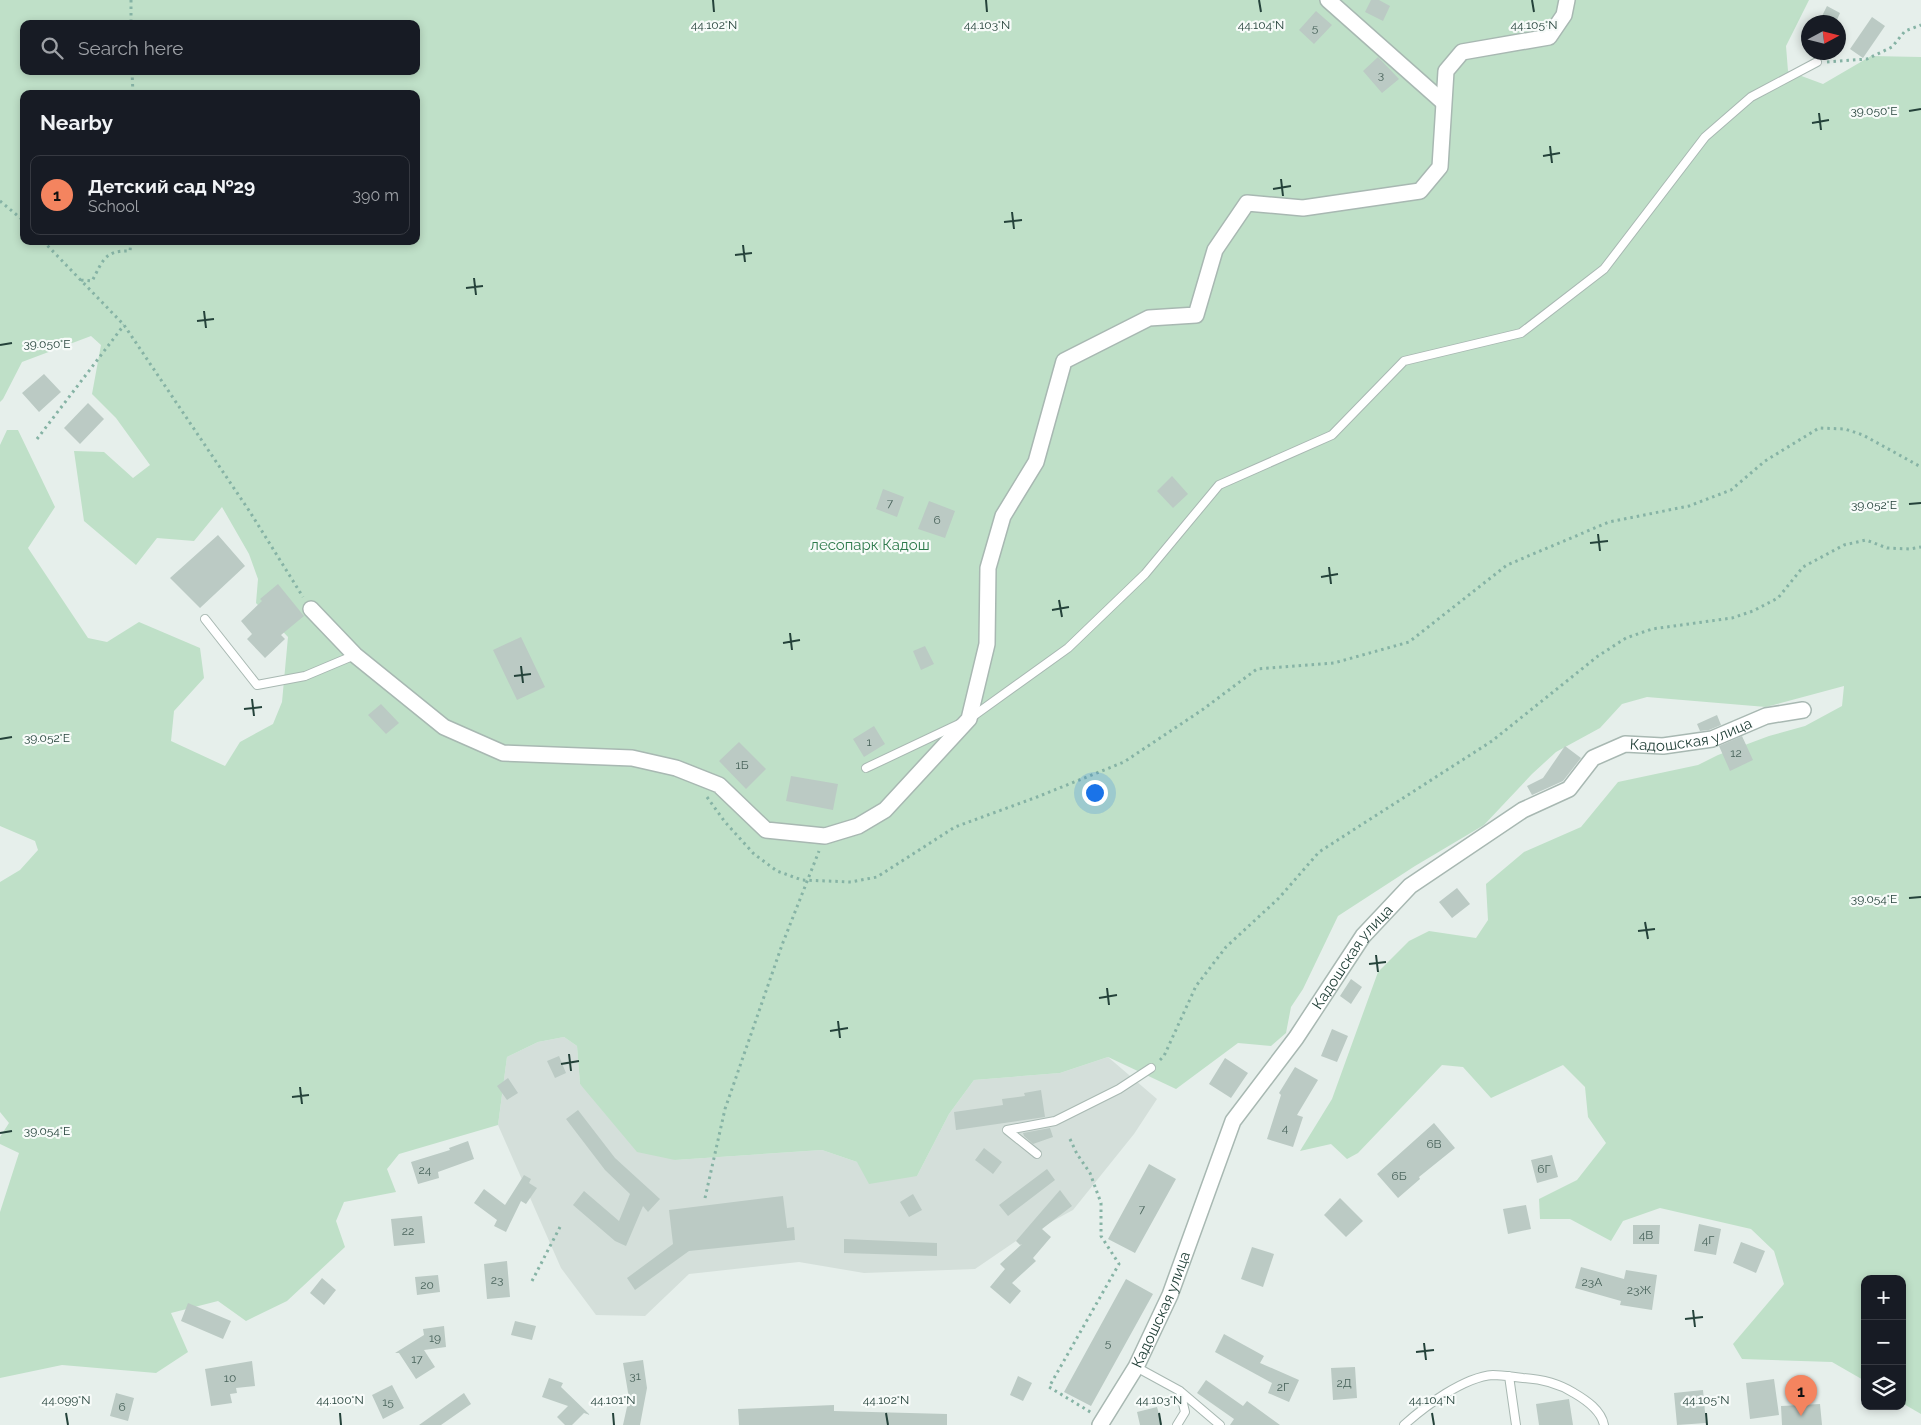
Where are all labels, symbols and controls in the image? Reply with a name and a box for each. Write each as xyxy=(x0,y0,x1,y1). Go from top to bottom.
north arrow xyxy=(1801,15,1846,60)
text: 44.102°N xyxy=(691,18,737,32)
text: 44.103°N xyxy=(964,18,1010,32)
text: 44.104°N xyxy=(1238,18,1284,32)
text: 44.105°N xyxy=(1511,18,1557,32)
search box xyxy=(20,20,420,75)
house number: 5 xyxy=(1312,21,1319,35)
icon: search xyxy=(38,34,66,62)
text: Search here xyxy=(78,37,184,59)
house number: 3 xyxy=(1378,68,1384,82)
text: 39.050°E xyxy=(1850,104,1898,118)
text: Nearby xyxy=(40,110,113,135)
text: Детский сад №29 xyxy=(88,175,255,197)
text: 1 xyxy=(53,186,61,205)
text: 390 m xyxy=(353,186,399,205)
text: School xyxy=(88,197,139,216)
text: 39.050°E xyxy=(23,337,71,351)
house number: 7 xyxy=(887,496,894,510)
text: 39.052°E xyxy=(1851,498,1897,512)
house number: 6 xyxy=(933,513,941,527)
park label: лесопарк Кадош xyxy=(810,536,930,554)
street label: Кадошская улица xyxy=(1629,714,1755,755)
text: 39.052°E xyxy=(24,731,70,745)
house number: 1 xyxy=(866,735,872,749)
house number: 12 xyxy=(1730,746,1742,760)
house number: 1Б xyxy=(736,758,749,772)
your location xyxy=(1082,780,1108,806)
text: 39.054°E xyxy=(1851,892,1897,906)
street label: Кадошская улица xyxy=(1308,901,1397,1013)
house number: 4 xyxy=(1282,1121,1289,1135)
text: 39.054°E xyxy=(24,1124,70,1138)
house number: 6В xyxy=(1426,1137,1442,1151)
house number: 6Г xyxy=(1537,1162,1551,1176)
house number: 24 xyxy=(419,1163,432,1177)
house number: 6Б xyxy=(1391,1169,1407,1183)
house number: 7 xyxy=(1139,1202,1146,1216)
house number: 22 xyxy=(402,1224,414,1238)
house number: 4В xyxy=(1639,1228,1653,1242)
house number: 4Г xyxy=(1702,1233,1714,1247)
street label: Кадошская улица xyxy=(1128,1249,1194,1371)
house number: 23 xyxy=(491,1273,503,1287)
house number: 23А xyxy=(1582,1275,1602,1289)
map controls xyxy=(1861,1275,1906,1410)
button: + xyxy=(1861,1275,1906,1320)
house number: 20 xyxy=(420,1278,434,1292)
house number: 23Ж xyxy=(1627,1283,1651,1297)
button: − xyxy=(1861,1320,1906,1365)
house number: 19 xyxy=(429,1331,441,1345)
house number: 5 xyxy=(1105,1336,1112,1350)
house number: 17 xyxy=(411,1352,423,1366)
button: layers xyxy=(1861,1365,1906,1410)
house number: 31 xyxy=(629,1369,641,1383)
house number: 10 xyxy=(224,1371,236,1385)
pin: 1 xyxy=(1785,1375,1817,1416)
house number: 2Д xyxy=(1336,1376,1352,1390)
house number: 2Г xyxy=(1277,1380,1289,1394)
text: 44.099°N xyxy=(42,1393,90,1407)
text: 44.100°N xyxy=(316,1393,364,1407)
text: 44.101°N xyxy=(590,1393,636,1407)
text: 44.102°N xyxy=(863,1393,909,1407)
text: 44.103°N xyxy=(1136,1393,1182,1407)
text: 44.104°N xyxy=(1409,1393,1455,1407)
text: 44.105°N xyxy=(1683,1393,1729,1407)
house number: 15 xyxy=(382,1395,394,1409)
house number: 6 xyxy=(118,1400,126,1414)

